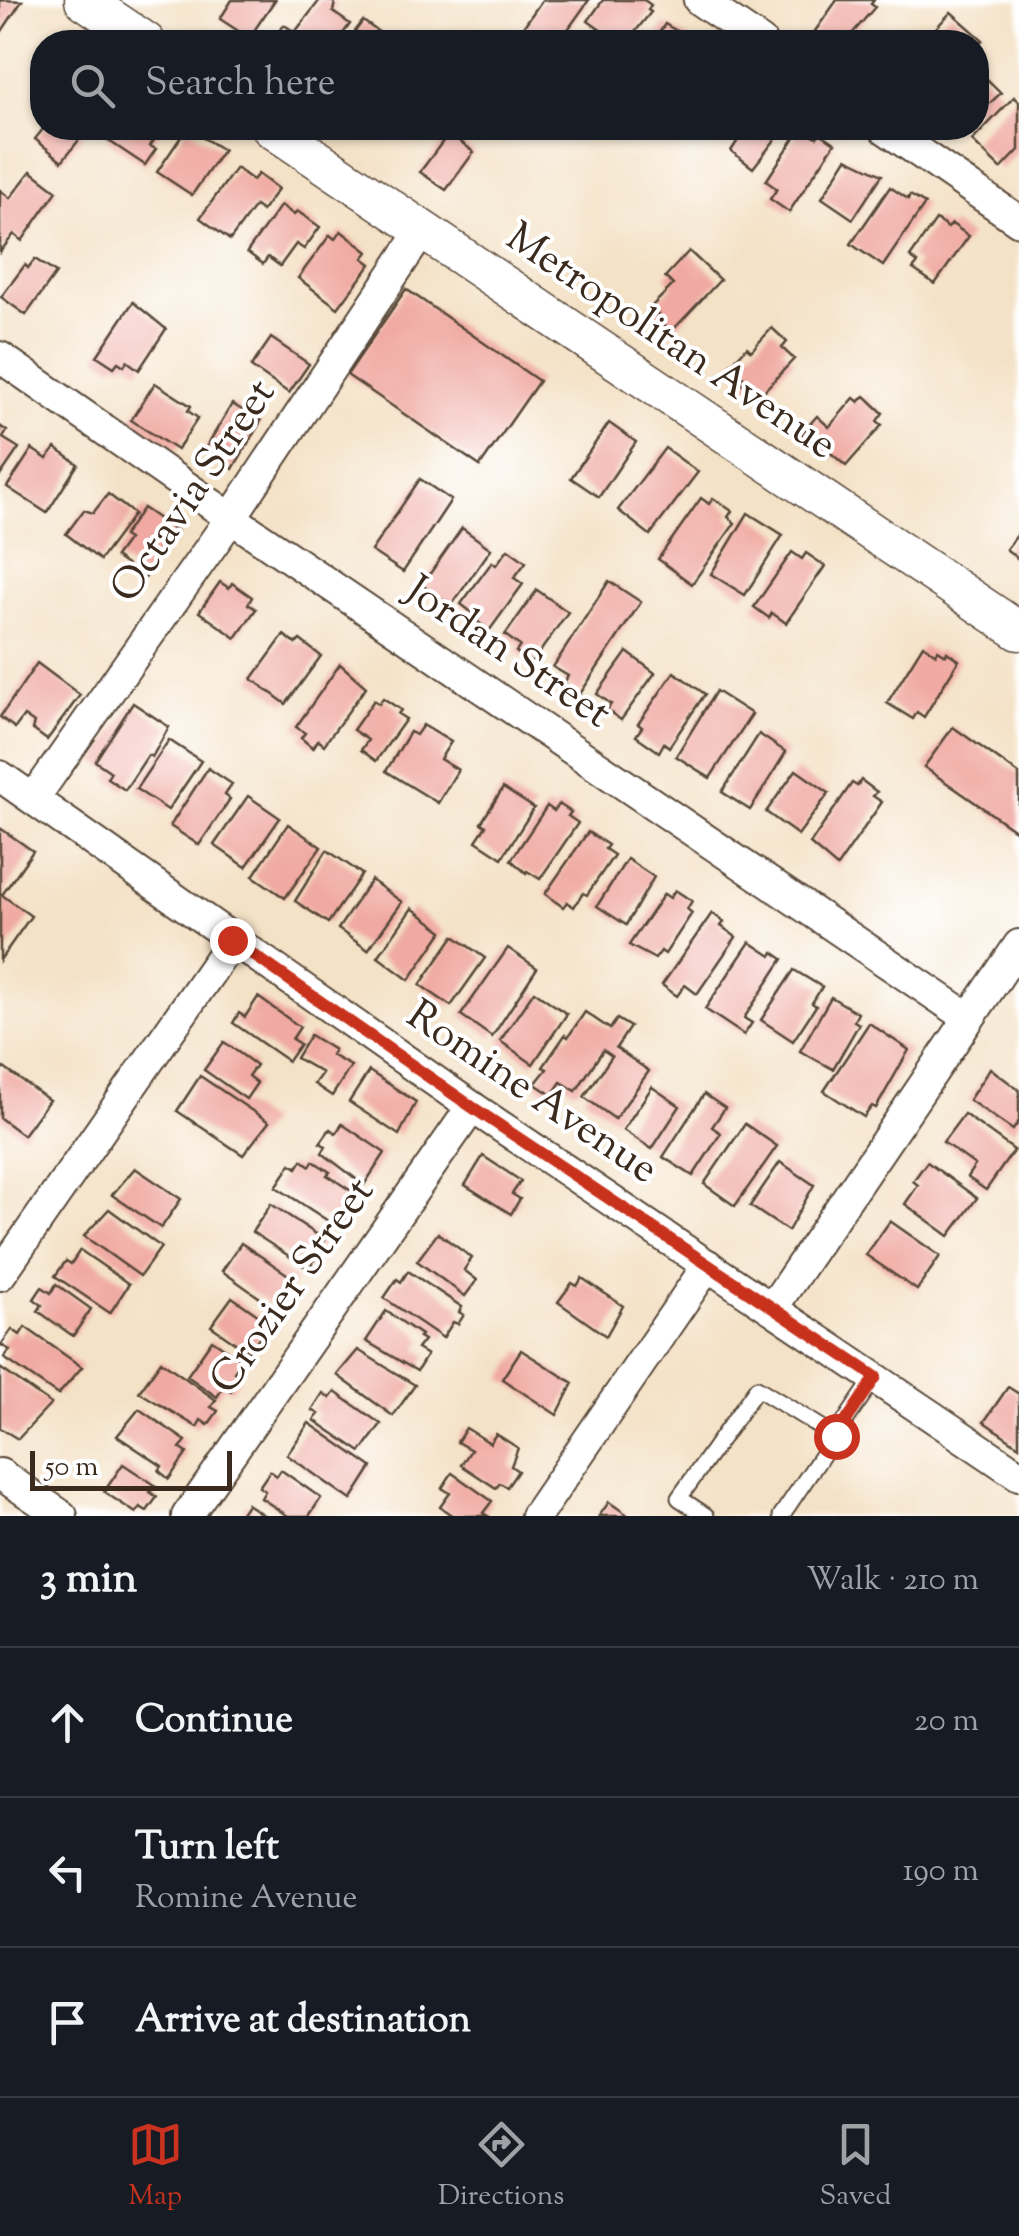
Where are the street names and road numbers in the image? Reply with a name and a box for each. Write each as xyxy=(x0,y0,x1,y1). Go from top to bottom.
street label: Metropolitan Avenue xyxy=(493,210,847,476)
street label: Octavia Street xyxy=(98,368,292,616)
street label: Jordan Street xyxy=(391,562,622,745)
street label: Romine Avenue xyxy=(393,988,669,1200)
street label: Crozier Street xyxy=(197,1166,391,1408)

